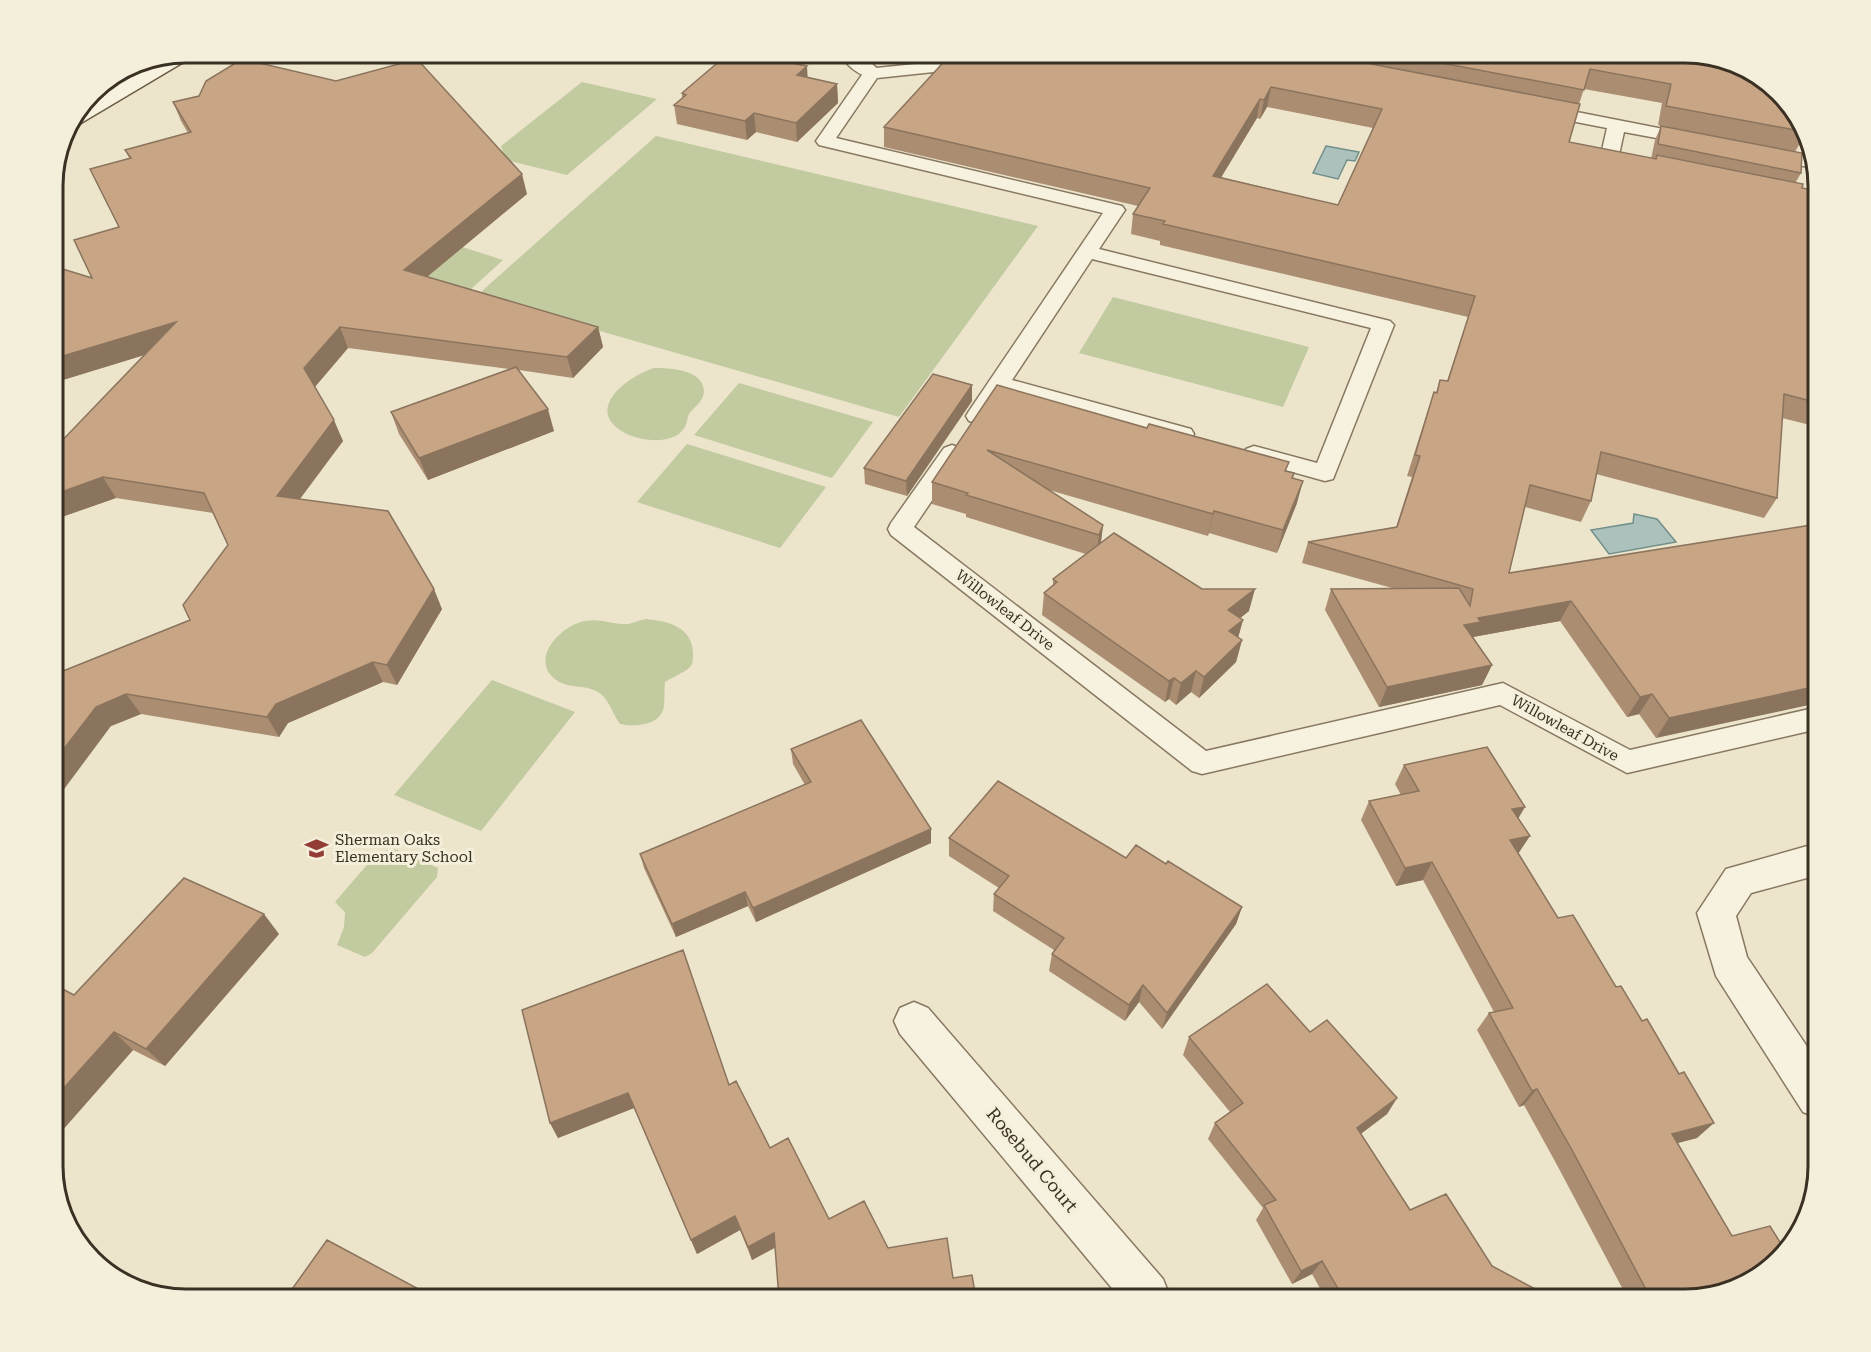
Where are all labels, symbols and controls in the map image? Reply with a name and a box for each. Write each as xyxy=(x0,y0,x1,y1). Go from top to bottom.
street label: Willowleaf Drive xyxy=(952,566,1058,654)
street label: Willowleaf Drive xyxy=(1508,691,1622,765)
place label: Sherman Oaks Elementary School xyxy=(335,831,473,866)
school or university icon: Sherman Oaks Elementary School xyxy=(304,836,330,862)
street label: Rosebud Court xyxy=(983,1103,1082,1216)

